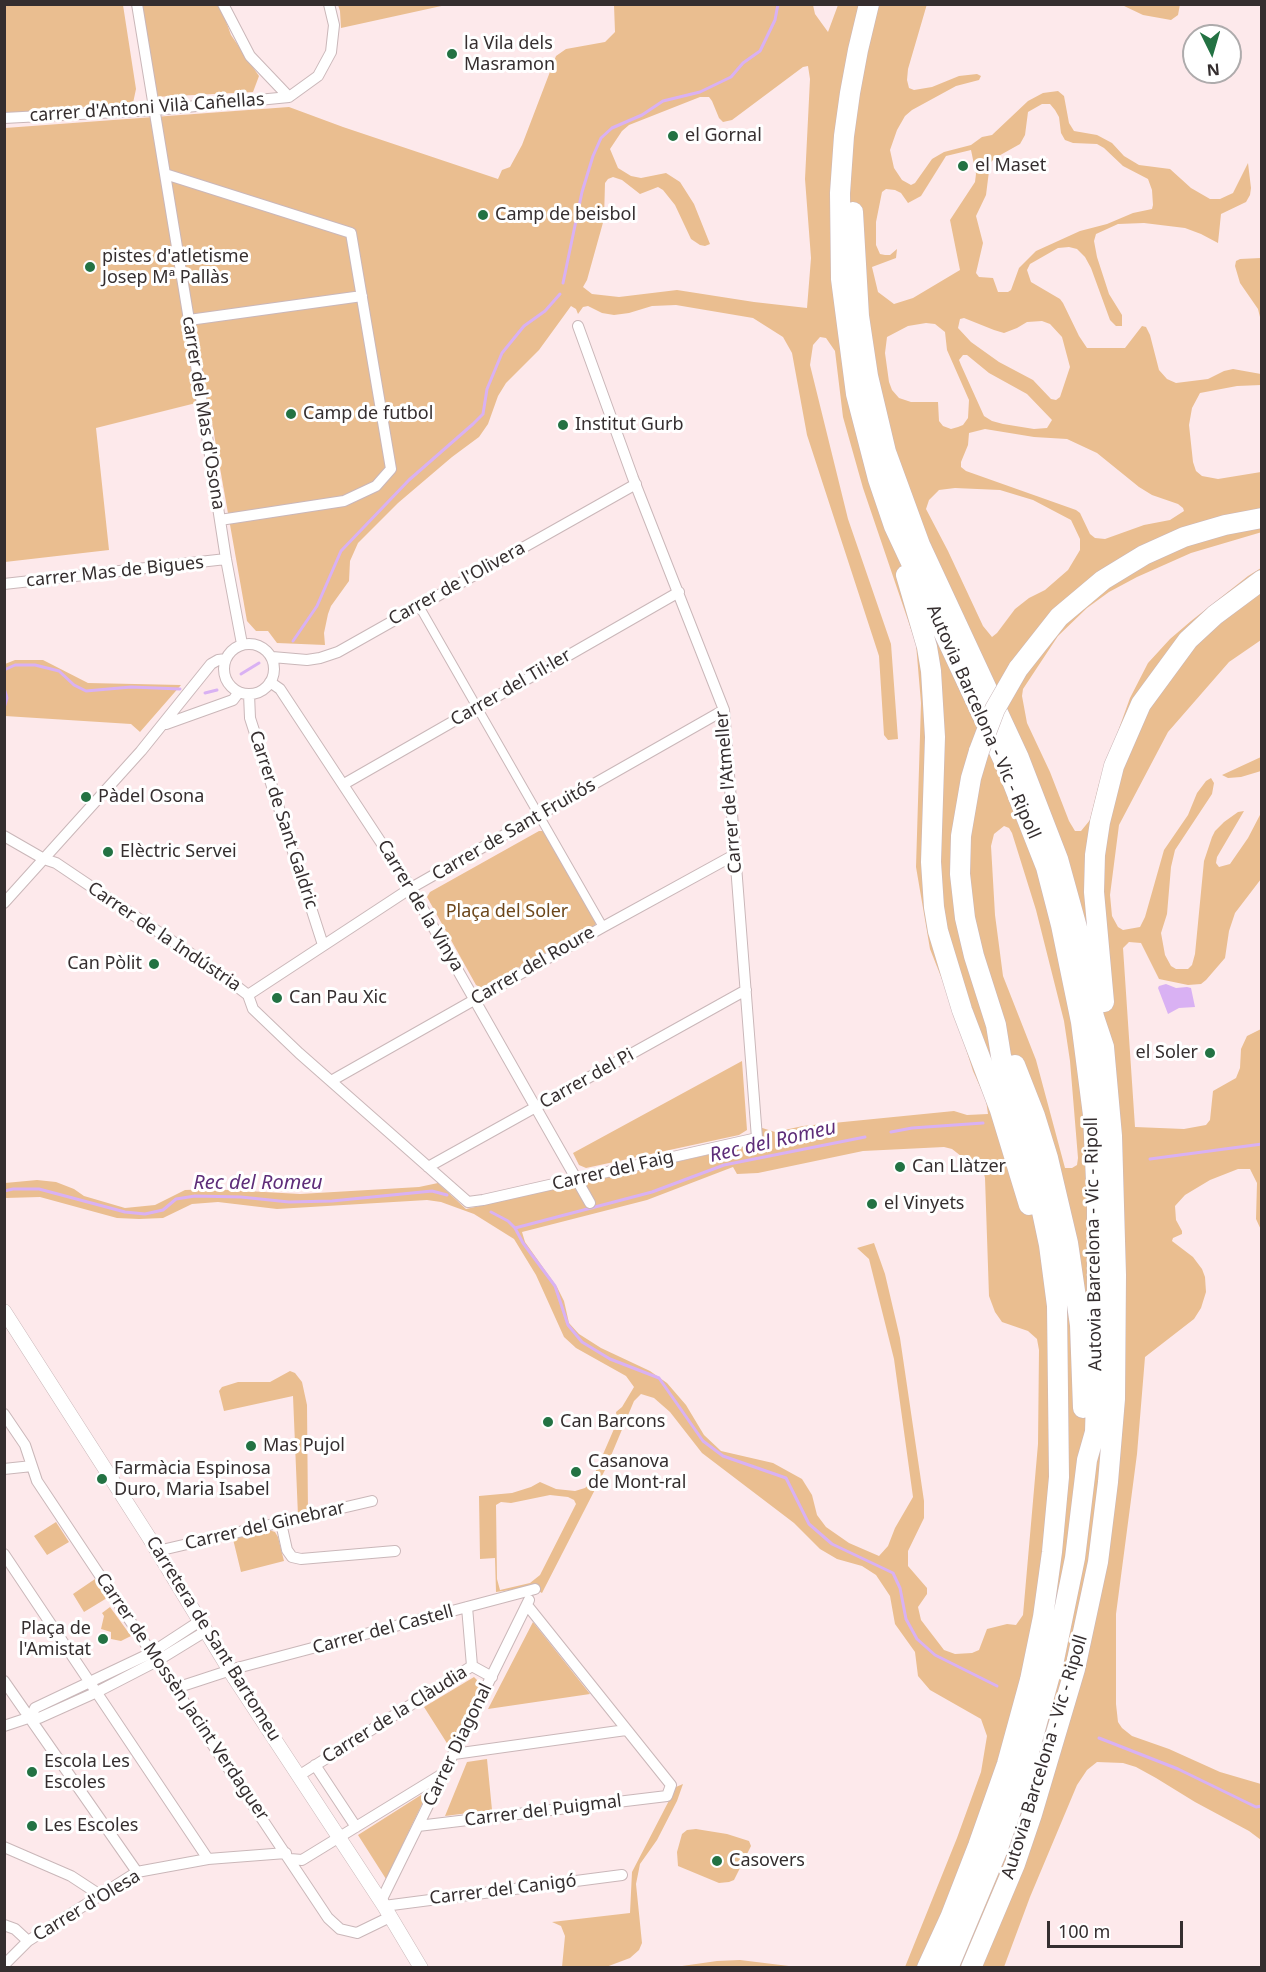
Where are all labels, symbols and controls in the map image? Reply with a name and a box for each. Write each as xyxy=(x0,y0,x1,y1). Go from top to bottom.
north arrow xyxy=(1182,24,1242,84)
place label: la Vila dels Masramon xyxy=(464,33,555,76)
marker: la Vila dels Masramon xyxy=(445,47,459,61)
text: N xyxy=(1206,58,1221,81)
street label: carrer d'Antoni Vilà Cañellas xyxy=(29,89,265,127)
place label: el Gornal xyxy=(685,125,762,147)
marker: el Gornal xyxy=(666,129,680,143)
place label: el Maset xyxy=(975,155,1046,177)
marker: el Maset xyxy=(956,159,970,173)
place label: Camp de beisbol xyxy=(495,204,636,226)
marker: Camp de beisbol xyxy=(476,208,490,222)
place label: pistes d'atletisme Josep Mª Pallàs xyxy=(102,246,249,288)
marker: pistes d'atletisme Josep Mª Pallàs xyxy=(83,260,97,274)
street label: carrer del Mas d'Osona xyxy=(177,315,229,511)
place label: Camp de futbol xyxy=(303,403,433,425)
marker: Camp de futbol xyxy=(284,407,298,421)
place label: Institut Gurb xyxy=(575,414,684,436)
marker: Institut Gurb xyxy=(556,418,570,432)
street label: Carrer de l'Olivera xyxy=(385,538,529,630)
street label: carrer Mas de Bigues xyxy=(25,552,205,592)
street label: Autovia Barcelona - Vic - Ripoll xyxy=(921,602,1045,842)
street label: Carrer del Til·ler xyxy=(447,645,575,731)
street label: Carrer de l'Atmeller xyxy=(711,710,747,874)
street label: Carrer de Sant Galdric xyxy=(244,728,322,912)
street label: Carrer de Sant Fruitós xyxy=(428,774,600,886)
place label: Pàdel Osona xyxy=(98,786,204,808)
marker: Pàdel Osona xyxy=(79,790,93,804)
street label: Carrer de la Vinya xyxy=(372,836,468,976)
place label: Elèctric Servei xyxy=(120,841,237,863)
marker: Elèctric Servei xyxy=(101,845,115,859)
street label: Carrer de la Indústria xyxy=(83,878,245,996)
park label: Plaça del Soler xyxy=(446,901,568,923)
street label: Carrer del Roure xyxy=(467,922,599,1010)
place label: Can Pòlit xyxy=(67,953,142,975)
marker: Can Pòlit xyxy=(147,957,161,971)
place label: Can Pau Xic xyxy=(289,987,387,1009)
marker: Can Pau Xic xyxy=(270,991,284,1005)
place label: el Soler xyxy=(1136,1042,1198,1064)
street label: Carrer del Pi xyxy=(536,1044,638,1114)
marker: el Soler xyxy=(1203,1046,1217,1060)
water label: Rec del Romeu xyxy=(707,1116,839,1168)
street label: Autovia Barcelona - Vic - Ripoll xyxy=(1081,1117,1107,1371)
street label: Carrer del Faig xyxy=(550,1147,676,1195)
place label: Can Llàtzer xyxy=(912,1156,1006,1178)
marker: Can Llàtzer xyxy=(893,1160,907,1174)
water label: Rec del Romeu xyxy=(193,1171,323,1195)
place label: el Vinyets xyxy=(884,1193,964,1215)
marker: el Vinyets xyxy=(865,1197,879,1211)
place label: Can Barcons xyxy=(560,1411,665,1433)
marker: Can Barcons xyxy=(541,1415,555,1429)
place label: Mas Pujol xyxy=(263,1435,345,1457)
marker: Mas Pujol xyxy=(244,1439,258,1453)
place label: Casanova de Mont-ral xyxy=(588,1451,686,1494)
place label: Farmàcia Espinosa Duro, Maria Isabel xyxy=(114,1458,271,1500)
marker: Casanova de Mont-ral xyxy=(569,1465,583,1479)
marker: Farmàcia Espinosa Duro, Maria Isabel xyxy=(95,1472,109,1486)
street label: Carrer del Ginebrar xyxy=(183,1497,347,1555)
street label: Carretera de Sant Bartomeu xyxy=(141,1533,285,1745)
street label: Carrer de Mossèn Jacint Verdaguer xyxy=(91,1569,273,1825)
street label: Carrer del Castell xyxy=(310,1601,456,1659)
place label: Plaça de l'Amistat xyxy=(19,1618,91,1660)
marker: Plaça de l'Amistat xyxy=(96,1632,110,1646)
street label: Autovia Barcelona - Vic - Ripoll xyxy=(998,1632,1092,1882)
street label: Carrer de la Clàudia xyxy=(319,1662,471,1768)
street label: Carrer Diagonal xyxy=(419,1680,497,1810)
place label: Escola Les Escoles xyxy=(44,1751,130,1794)
marker: Escola Les Escoles xyxy=(25,1765,39,1779)
street label: Carrer del Puigmal xyxy=(463,1791,623,1831)
place label: Les Escoles xyxy=(44,1815,138,1837)
marker: Les Escoles xyxy=(25,1819,39,1833)
place label: Casovers xyxy=(729,1850,805,1872)
marker: Casovers xyxy=(710,1854,724,1868)
street label: Carrer d'Olesa xyxy=(30,1866,144,1946)
street label: Carrer del Canigó xyxy=(428,1870,578,1910)
scale bar xyxy=(1050,1909,1186,1947)
text: 100 m xyxy=(1058,1919,1110,1943)

